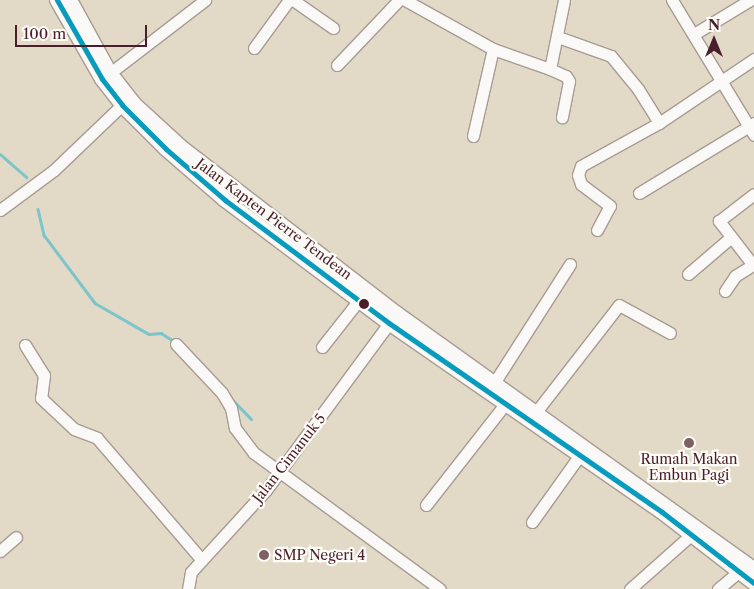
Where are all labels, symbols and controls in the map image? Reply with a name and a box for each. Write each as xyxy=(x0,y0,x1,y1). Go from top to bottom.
scale bar xyxy=(18,15,150,47)
north arrow xyxy=(689,15,739,65)
text: N xyxy=(708,16,720,34)
text: 100 m xyxy=(23,24,66,43)
street label: Jalan Kapten Pierre Tendean xyxy=(193,155,355,283)
unlabelled marker xyxy=(359,299,369,309)
street label: Jalan Cimanuk 5 xyxy=(249,410,329,506)
marker: Rumah Makan Embun Pagi xyxy=(683,437,695,449)
place label: Rumah Makan Embun Pagi xyxy=(640,451,738,484)
place label: SMP Negeri 4 xyxy=(274,547,366,563)
marker: SMP Negeri 4 xyxy=(258,549,270,561)

